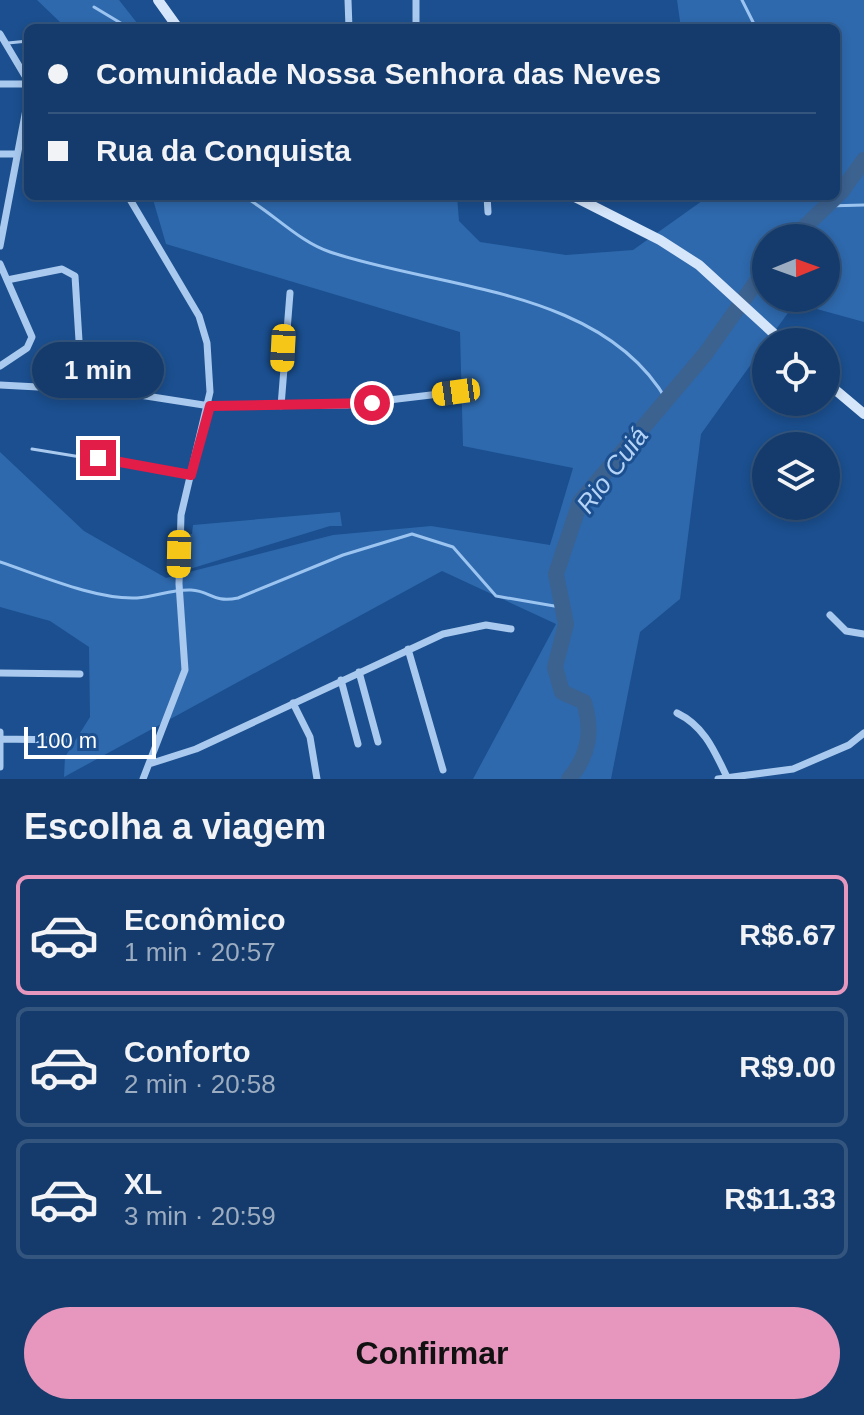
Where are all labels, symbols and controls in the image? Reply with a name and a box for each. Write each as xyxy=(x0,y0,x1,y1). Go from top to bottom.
text: Comunidade Nossa Senhora das Neves xyxy=(96,57,661,90)
text: Rua da Conquista xyxy=(96,134,351,167)
north arrow xyxy=(752,224,840,312)
map controls xyxy=(752,224,840,520)
car xyxy=(270,323,296,373)
button: locate xyxy=(752,328,840,416)
callout: 1 min xyxy=(32,342,164,398)
text: 1 min xyxy=(64,355,132,385)
car xyxy=(431,377,481,407)
route start xyxy=(354,385,390,421)
water label: Rio Cuiá xyxy=(570,421,654,519)
button: layers xyxy=(752,432,840,520)
route end xyxy=(80,440,116,476)
car xyxy=(167,530,191,578)
scale bar xyxy=(24,723,156,759)
text: 100 m xyxy=(36,728,97,753)
text: Escolha a viagem xyxy=(24,806,326,847)
icon: car xyxy=(28,899,100,971)
text: Econômico xyxy=(124,903,286,936)
text: R$6.67 xyxy=(739,918,836,951)
text: 1 min · 20:57 xyxy=(124,937,276,967)
icon: car xyxy=(28,1031,100,1103)
text: Conforto xyxy=(124,1035,251,1068)
text: R$9.00 xyxy=(739,1050,836,1083)
text: 2 min · 20:58 xyxy=(124,1069,276,1099)
icon: car xyxy=(28,1163,100,1235)
text: XL xyxy=(124,1167,162,1200)
text: R$11.33 xyxy=(724,1182,836,1215)
text: 3 min · 20:59 xyxy=(124,1201,276,1231)
button: Confirmar xyxy=(24,1307,840,1399)

